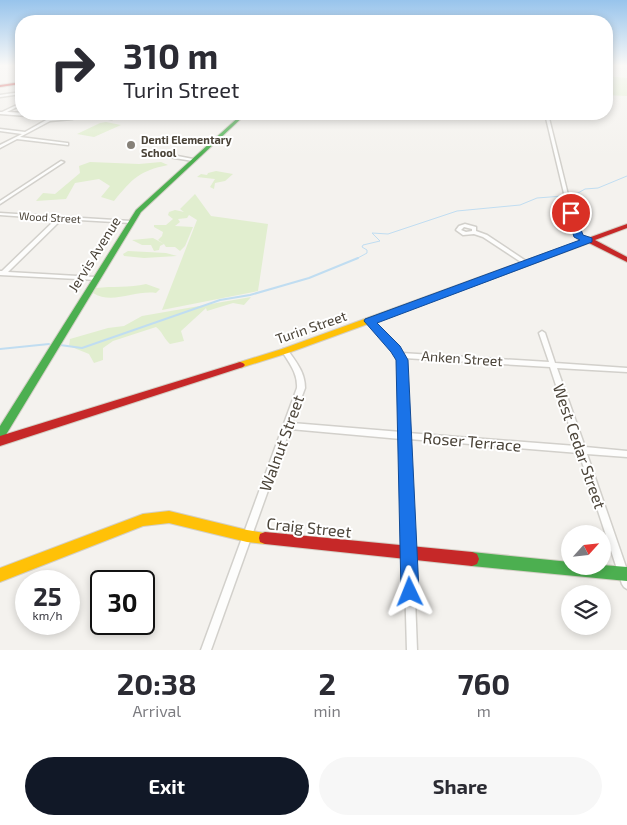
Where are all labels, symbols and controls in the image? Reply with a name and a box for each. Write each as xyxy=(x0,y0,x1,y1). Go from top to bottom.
text: 310 m xyxy=(123,34,218,76)
icon: right xyxy=(40,35,105,100)
text: Turin Street xyxy=(123,76,239,102)
place label: Denti Elementary School xyxy=(141,133,232,159)
marker: Denti Elementary School xyxy=(125,139,137,151)
pin xyxy=(550,192,592,234)
icon: arrive xyxy=(557,199,585,227)
street label: Wood Street xyxy=(19,209,81,225)
street label: Jervis Avenue xyxy=(64,213,124,295)
street label: Turin Street xyxy=(273,307,349,347)
street label: Anken Street xyxy=(421,347,503,369)
street label: West Cedar Street xyxy=(550,381,610,511)
street label: Walnut Street xyxy=(255,392,307,494)
street label: Roser Terrace xyxy=(422,427,522,455)
street label: Craig Street xyxy=(266,513,352,541)
north arrow xyxy=(561,525,611,575)
map controls xyxy=(561,525,611,635)
position arrow xyxy=(383,565,435,617)
speed limit sign: 30 xyxy=(90,570,155,635)
text: 25 xyxy=(33,581,62,611)
button: layers xyxy=(561,585,611,635)
text: km/h xyxy=(33,608,62,622)
text: 20:38 xyxy=(117,665,197,701)
text: 2 xyxy=(318,665,336,701)
text: 760 xyxy=(458,665,510,701)
text: Arrival xyxy=(132,701,181,720)
text: min xyxy=(314,701,341,720)
text: m xyxy=(477,701,491,720)
button: Exit xyxy=(25,757,309,815)
button: Share xyxy=(319,757,602,815)

